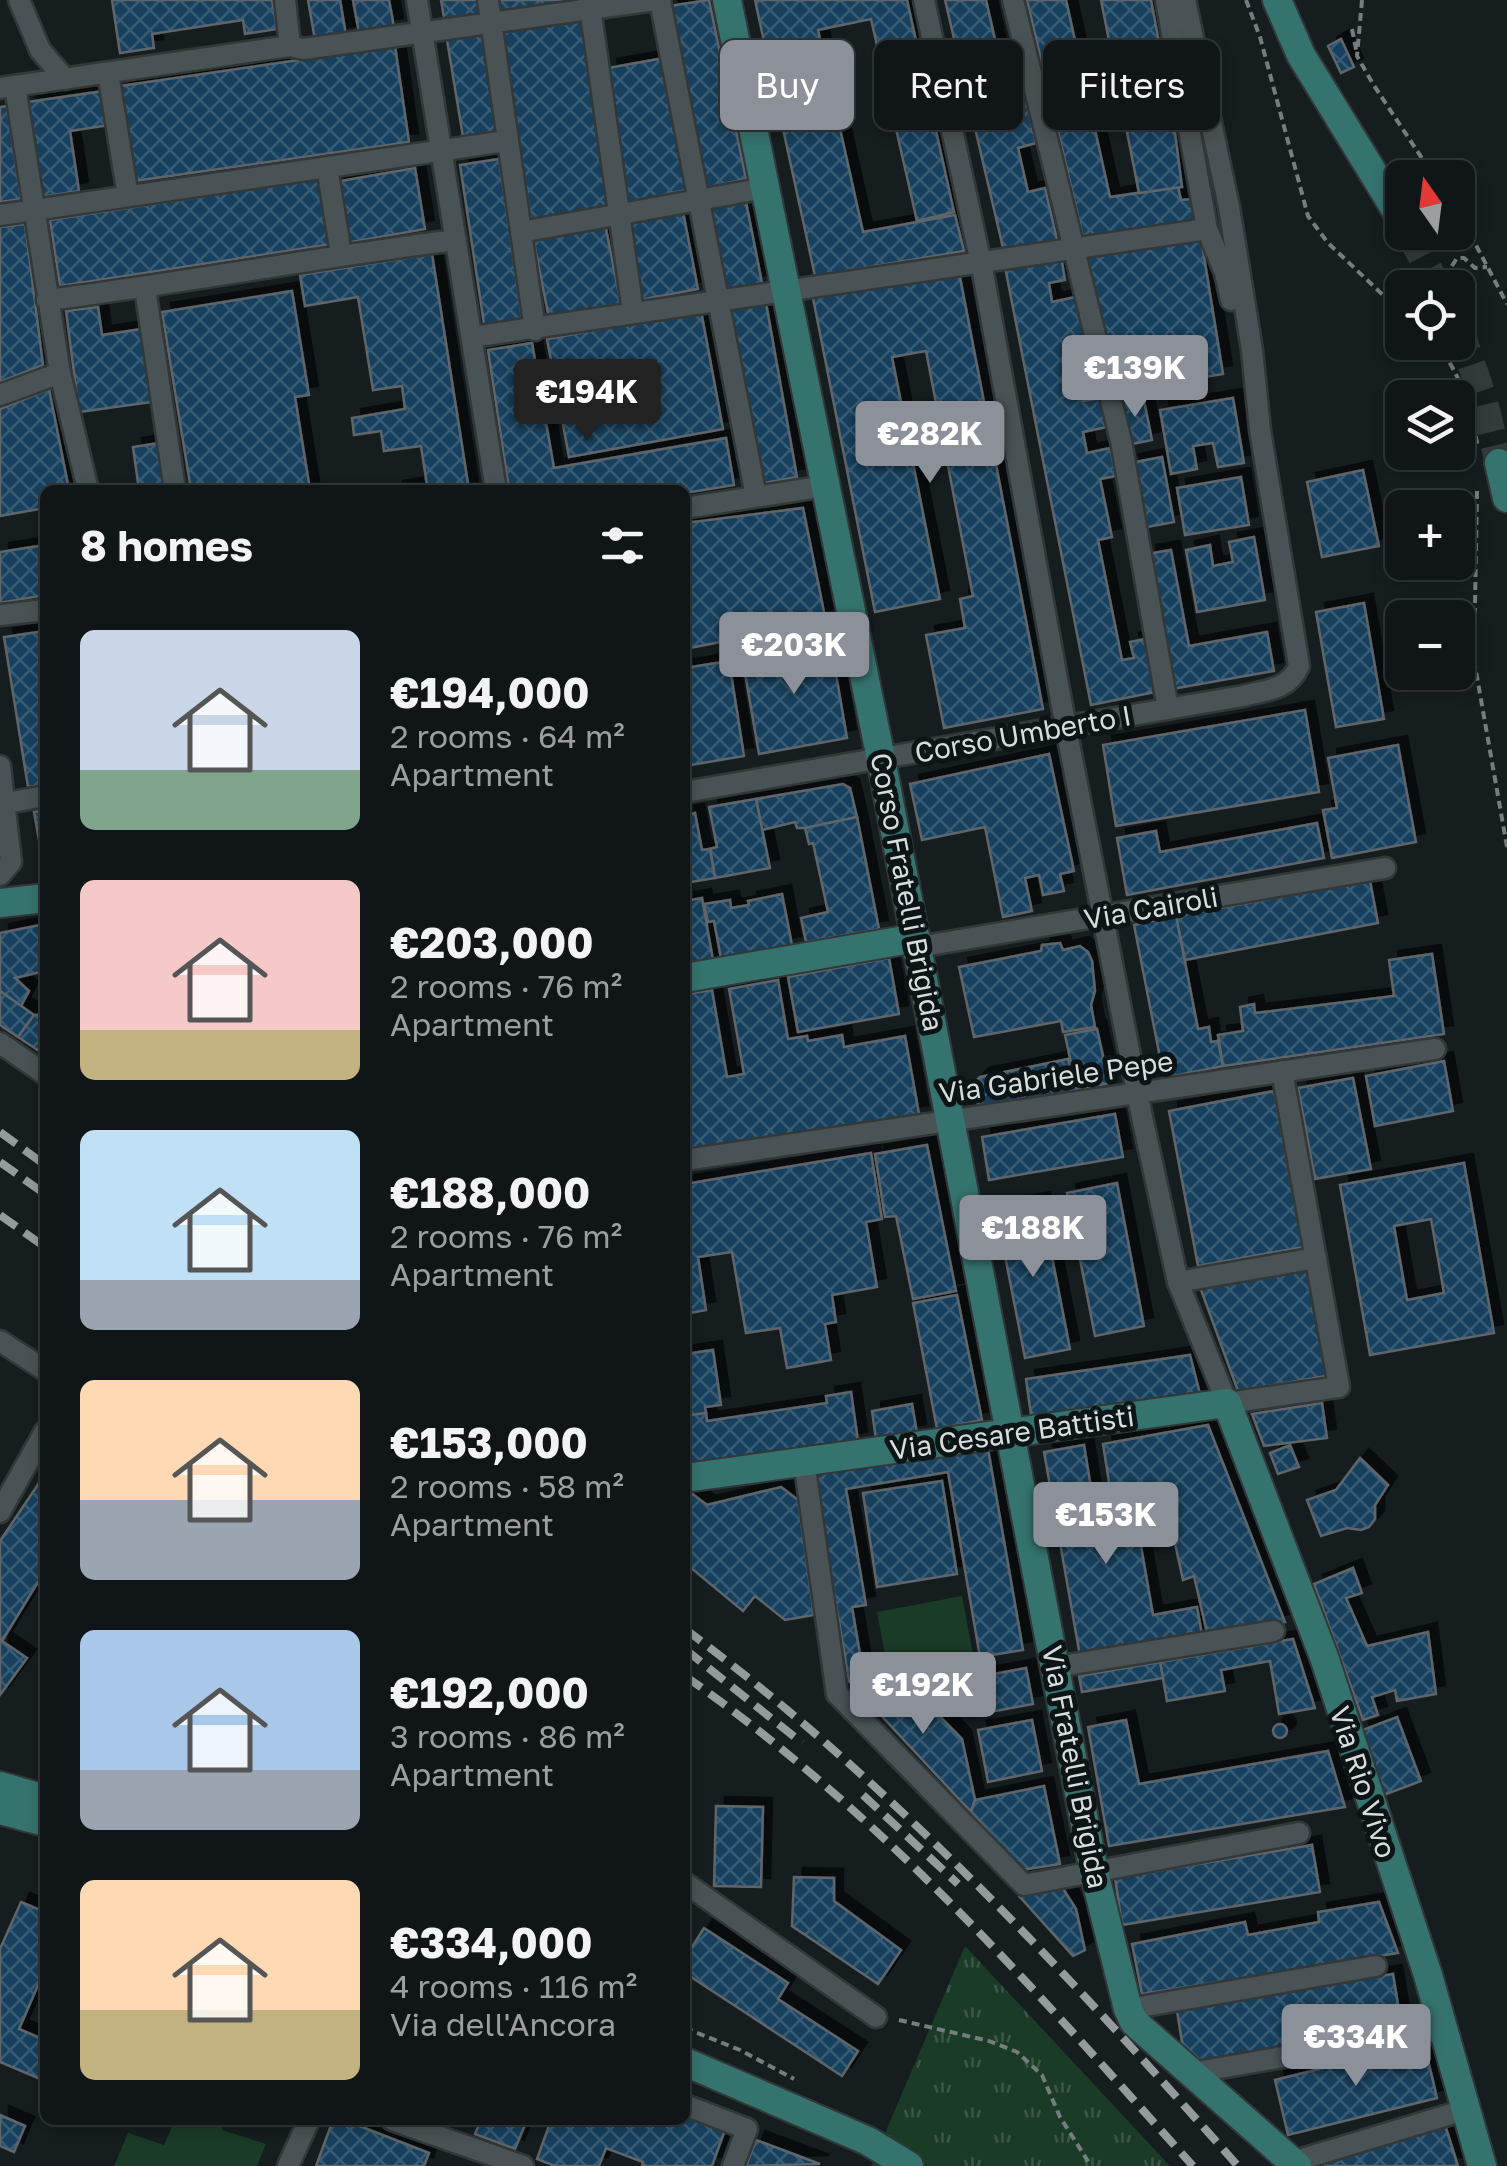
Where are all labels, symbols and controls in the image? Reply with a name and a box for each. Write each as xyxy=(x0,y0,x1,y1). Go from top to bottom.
chip: Buy xyxy=(720,40,854,130)
chip: Rent xyxy=(874,40,1023,130)
chip: Filters xyxy=(1043,40,1220,130)
north arrow xyxy=(1385,160,1475,250)
map controls xyxy=(1385,160,1475,690)
button: locate xyxy=(1385,270,1475,360)
pin: €139K xyxy=(1065,335,1205,420)
text: €139K xyxy=(1084,348,1186,386)
pin: €194K xyxy=(517,359,657,444)
text: €194K xyxy=(536,372,638,410)
button: layers xyxy=(1385,380,1475,470)
pin: €282K xyxy=(860,401,1000,486)
text: €282K xyxy=(877,414,983,452)
button: + xyxy=(1385,490,1475,580)
icon: filters xyxy=(595,518,650,573)
text: 8 homes xyxy=(80,520,253,570)
button: − xyxy=(1385,600,1475,690)
pin: €203K xyxy=(724,612,864,697)
text: €203K xyxy=(741,625,847,663)
text: €194,000 xyxy=(390,667,590,717)
icon: home xyxy=(160,670,280,790)
street label: Corso Umberto I xyxy=(912,698,1134,769)
text: 2 rooms · 64 m² xyxy=(390,717,625,755)
street label: Corso Fratelli Brigida xyxy=(864,750,951,1034)
text: Apartment xyxy=(390,755,554,793)
street label: Via Cairoli xyxy=(1081,880,1220,936)
text: €203,000 xyxy=(390,917,594,967)
icon: home xyxy=(160,920,280,1040)
text: 2 rooms · 76 m² xyxy=(390,967,622,1005)
text: Apartment xyxy=(390,1005,554,1043)
street label: Via Gabriele Pepe xyxy=(937,1044,1175,1109)
text: €188,000 xyxy=(390,1167,590,1217)
icon: home xyxy=(160,1170,280,1290)
pin: €188K xyxy=(963,1195,1103,1280)
text: €188K xyxy=(981,1208,1085,1246)
text: 2 rooms · 76 m² xyxy=(390,1217,622,1255)
text: Apartment xyxy=(390,1255,554,1293)
street label: Via Cesare Battisti xyxy=(888,1399,1136,1466)
text: €153,000 xyxy=(390,1417,588,1467)
icon: home xyxy=(160,1420,280,1540)
text: 2 rooms · 58 m² xyxy=(390,1467,624,1505)
pin: €153K xyxy=(1036,1482,1176,1567)
text: €153K xyxy=(1055,1495,1157,1533)
text: Apartment xyxy=(390,1505,554,1543)
street label: Via Fratelli Brigida xyxy=(1036,1643,1115,1891)
pin: €192K xyxy=(853,1652,993,1737)
text: €192K xyxy=(872,1665,974,1703)
text: €192,000 xyxy=(390,1667,589,1717)
icon: home xyxy=(160,1670,280,1790)
street label: Via Rio Vivo xyxy=(1323,1702,1404,1862)
text: 3 rooms · 86 m² xyxy=(390,1717,625,1755)
text: Apartment xyxy=(390,1755,554,1793)
text: €334,000 xyxy=(390,1917,592,1967)
icon: home xyxy=(160,1920,280,2040)
text: 4 rooms · 116 m² xyxy=(390,1967,637,2005)
pin: €334K xyxy=(1286,2004,1426,2089)
text: Via dell'Ancora xyxy=(390,2005,616,2043)
text: €334K xyxy=(1304,2017,1408,2055)

